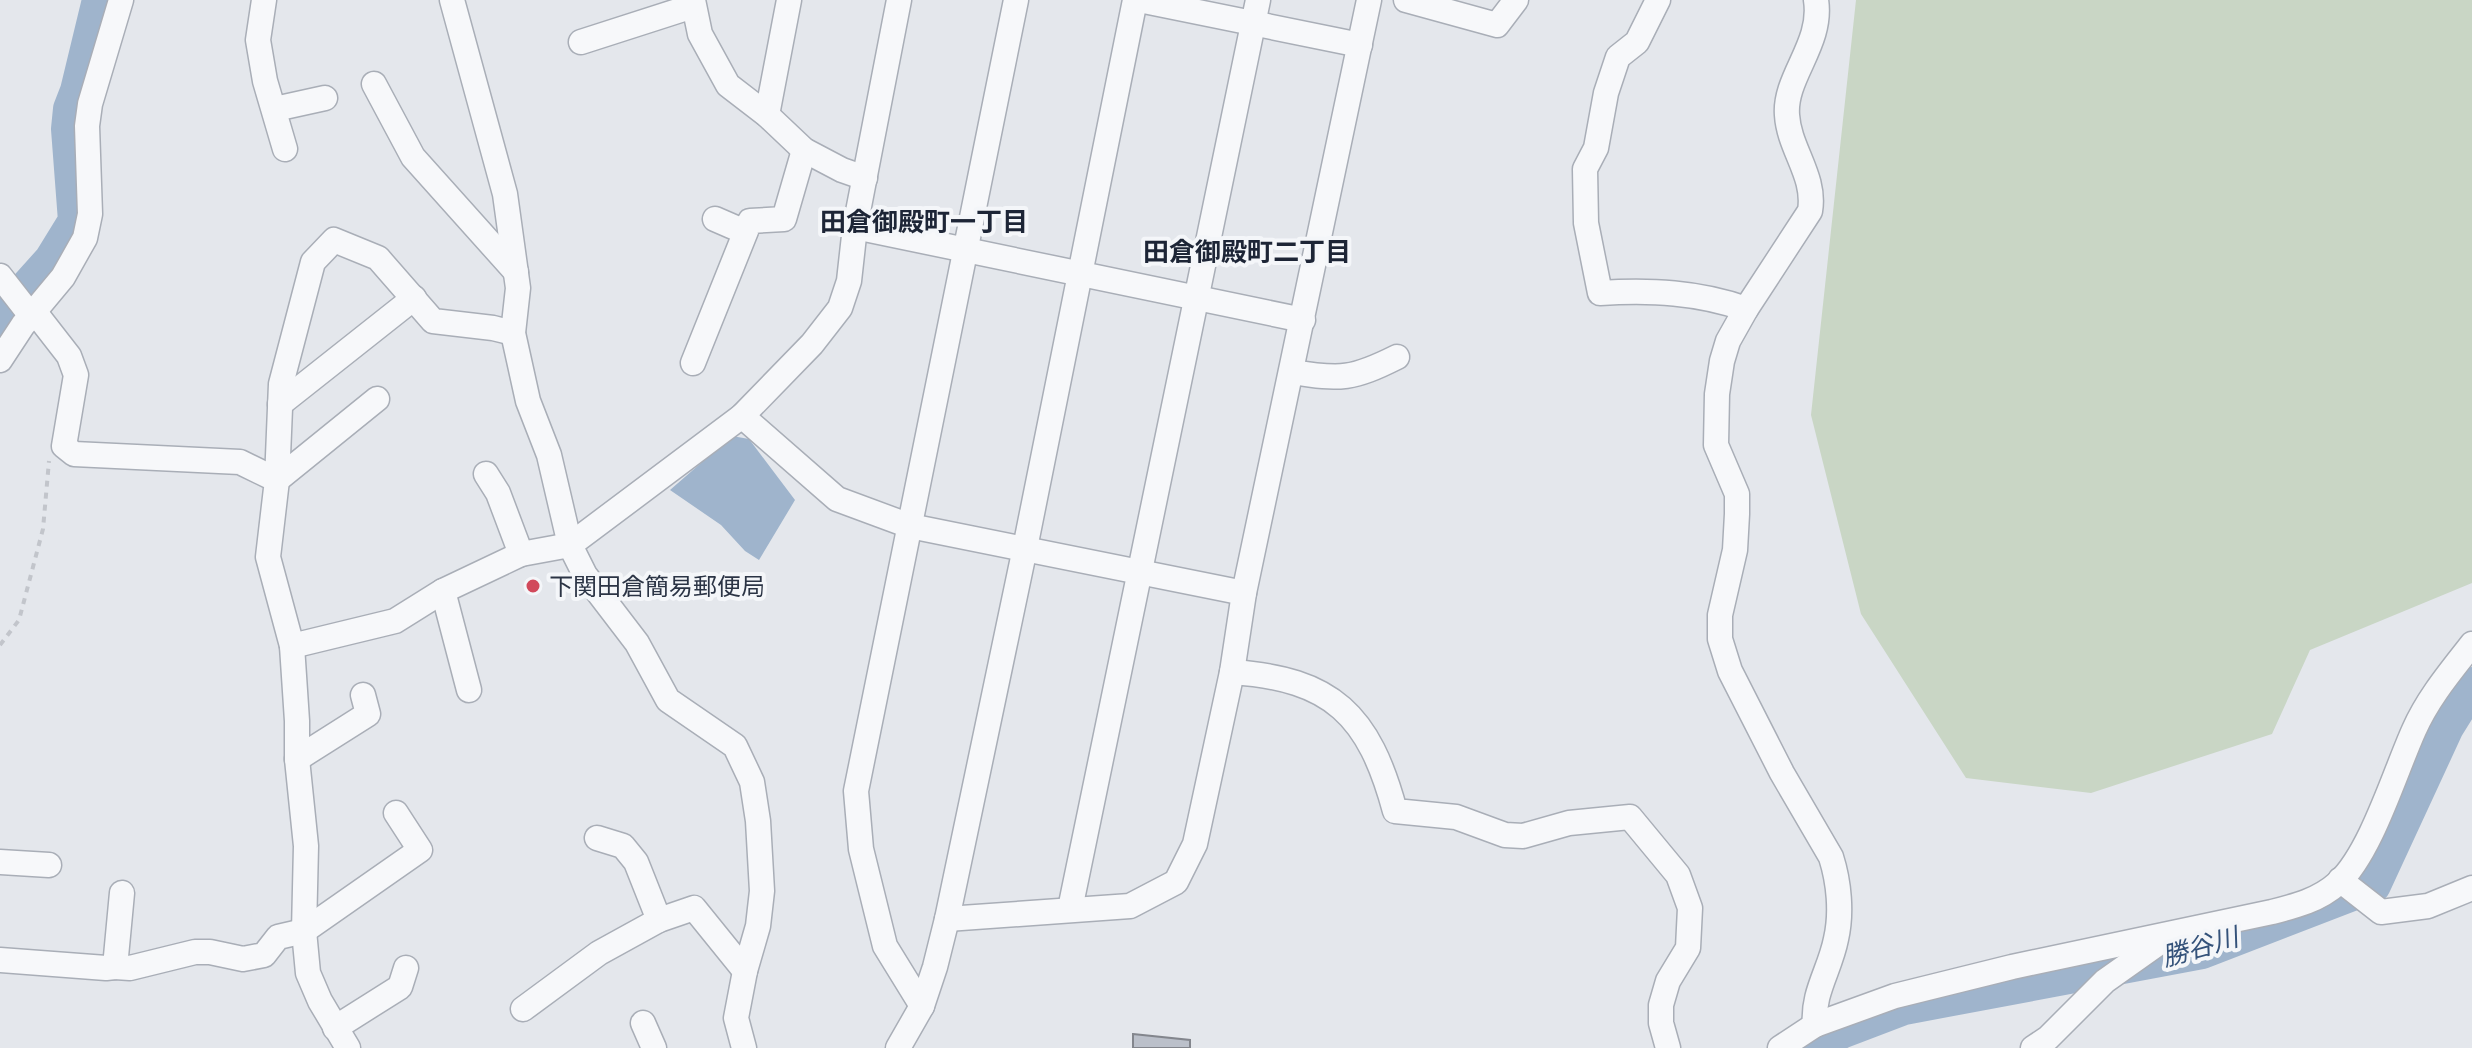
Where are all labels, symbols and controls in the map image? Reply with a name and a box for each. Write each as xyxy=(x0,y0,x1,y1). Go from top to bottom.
district label: 田倉御殿町一丁目 xyxy=(820,207,1028,237)
district label: 田倉御殿町二丁目 xyxy=(1143,237,1351,267)
place label: 下関田倉簡易郵便局 xyxy=(549,573,765,600)
marker: 下関田倉簡易郵便局 xyxy=(524,577,542,595)
water label: 勝谷川 xyxy=(2158,921,2245,972)

